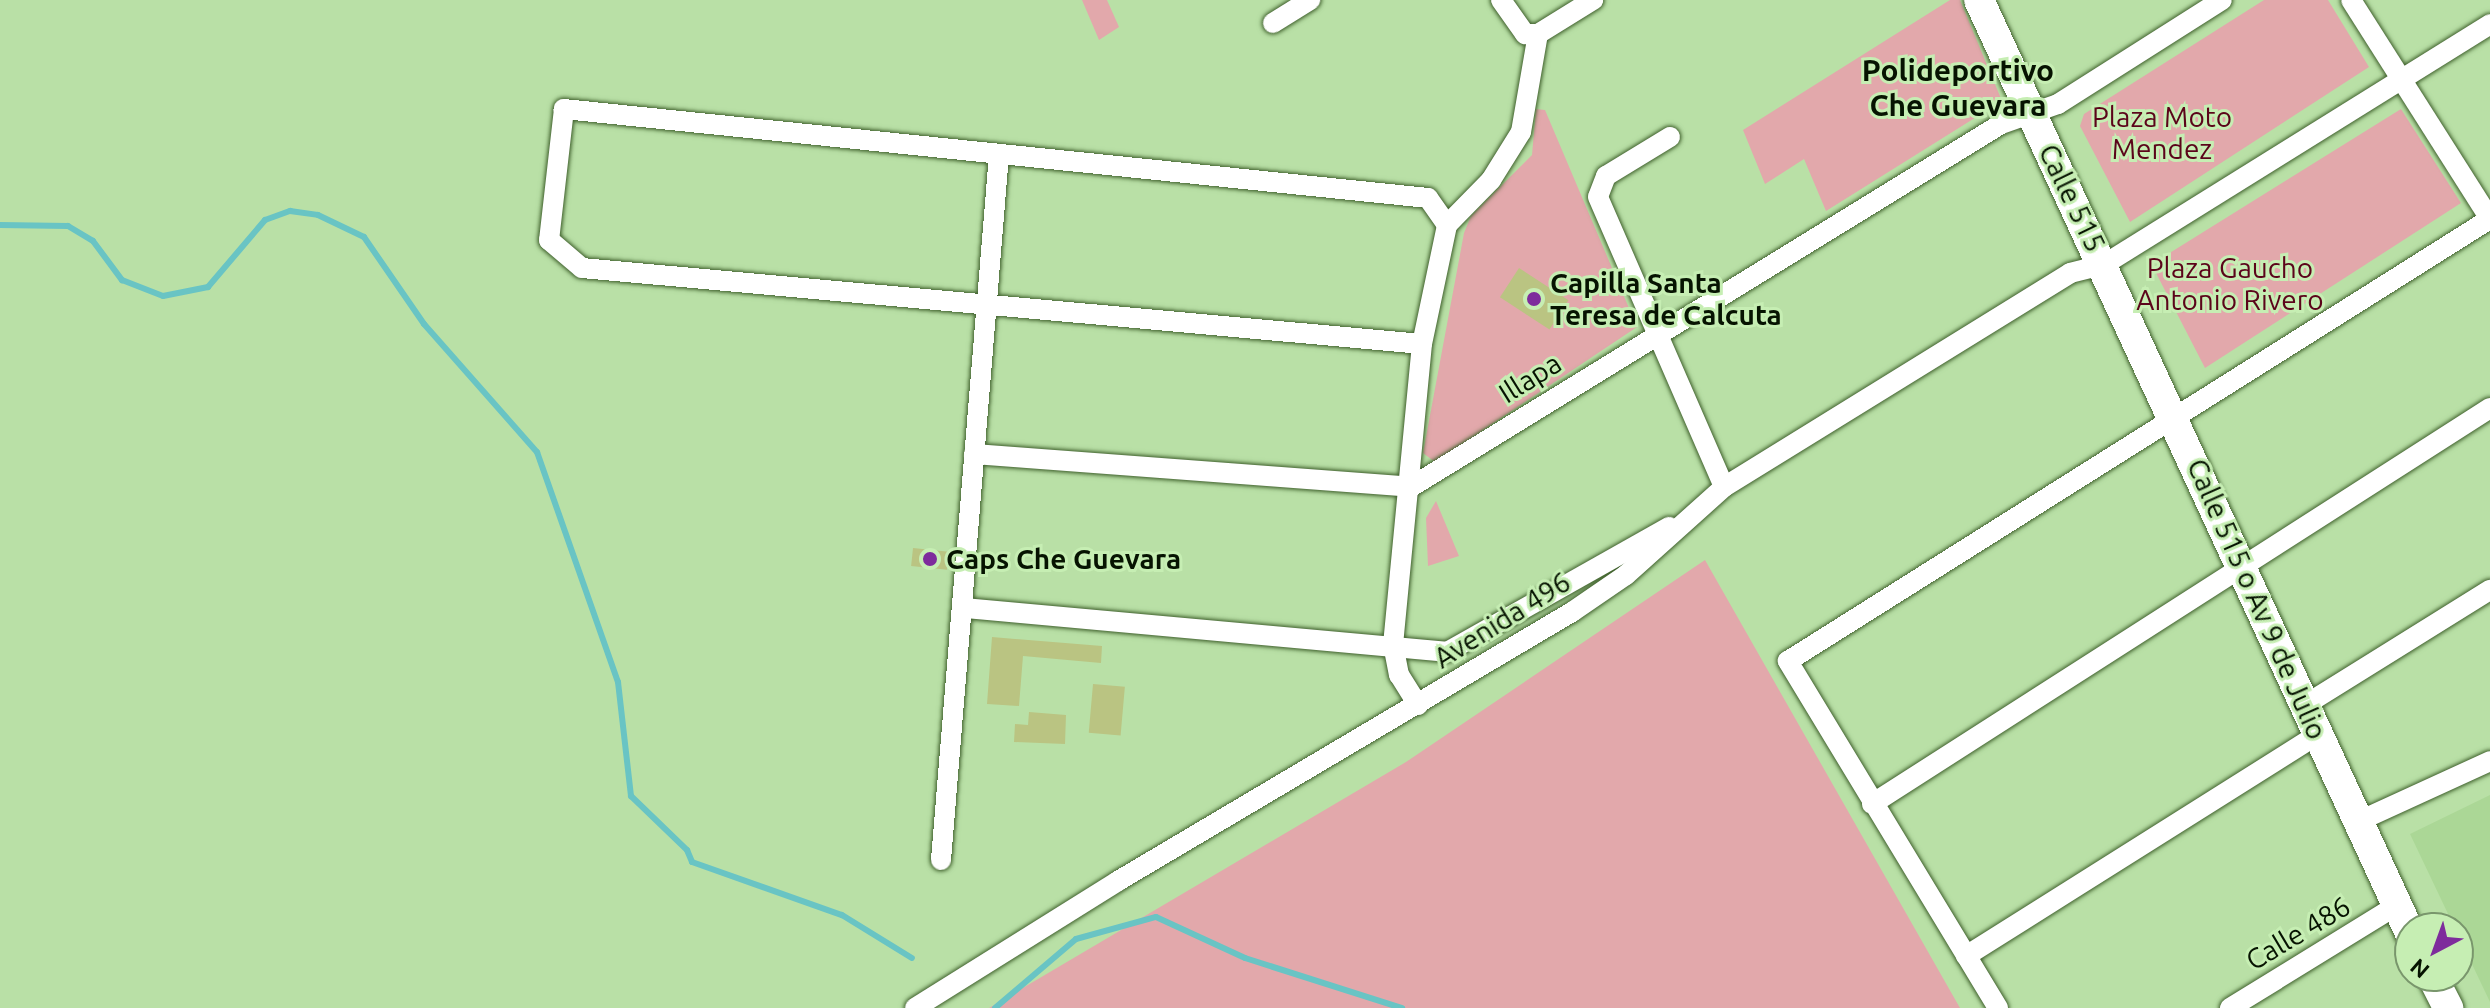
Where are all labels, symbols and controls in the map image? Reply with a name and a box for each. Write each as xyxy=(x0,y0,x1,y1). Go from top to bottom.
district label: Polideportivo Che Guevara xyxy=(1862,52,2054,122)
park label: Plaza Moto Mendez xyxy=(2092,100,2232,166)
street label: Calle 515 xyxy=(2032,139,2112,257)
park label: Plaza Gaucho Antonio Rivero xyxy=(2136,251,2324,317)
place label: Capilla Santa Teresa de Calcuta xyxy=(1550,266,1782,332)
marker: Capilla Santa Teresa de Calcuta xyxy=(1525,290,1543,308)
street label: Illapa xyxy=(1493,346,1567,410)
street label: Calle 515 o Av 9 de Julio xyxy=(2180,454,2334,744)
place label: Caps Che Guevara xyxy=(946,542,1181,576)
marker: Caps Che Guevara xyxy=(921,550,939,568)
street label: Avenida 496 xyxy=(1428,565,1576,675)
street label: Calle 486 xyxy=(2240,889,2356,977)
north arrow xyxy=(2394,912,2474,992)
text: N xyxy=(2405,954,2434,984)

